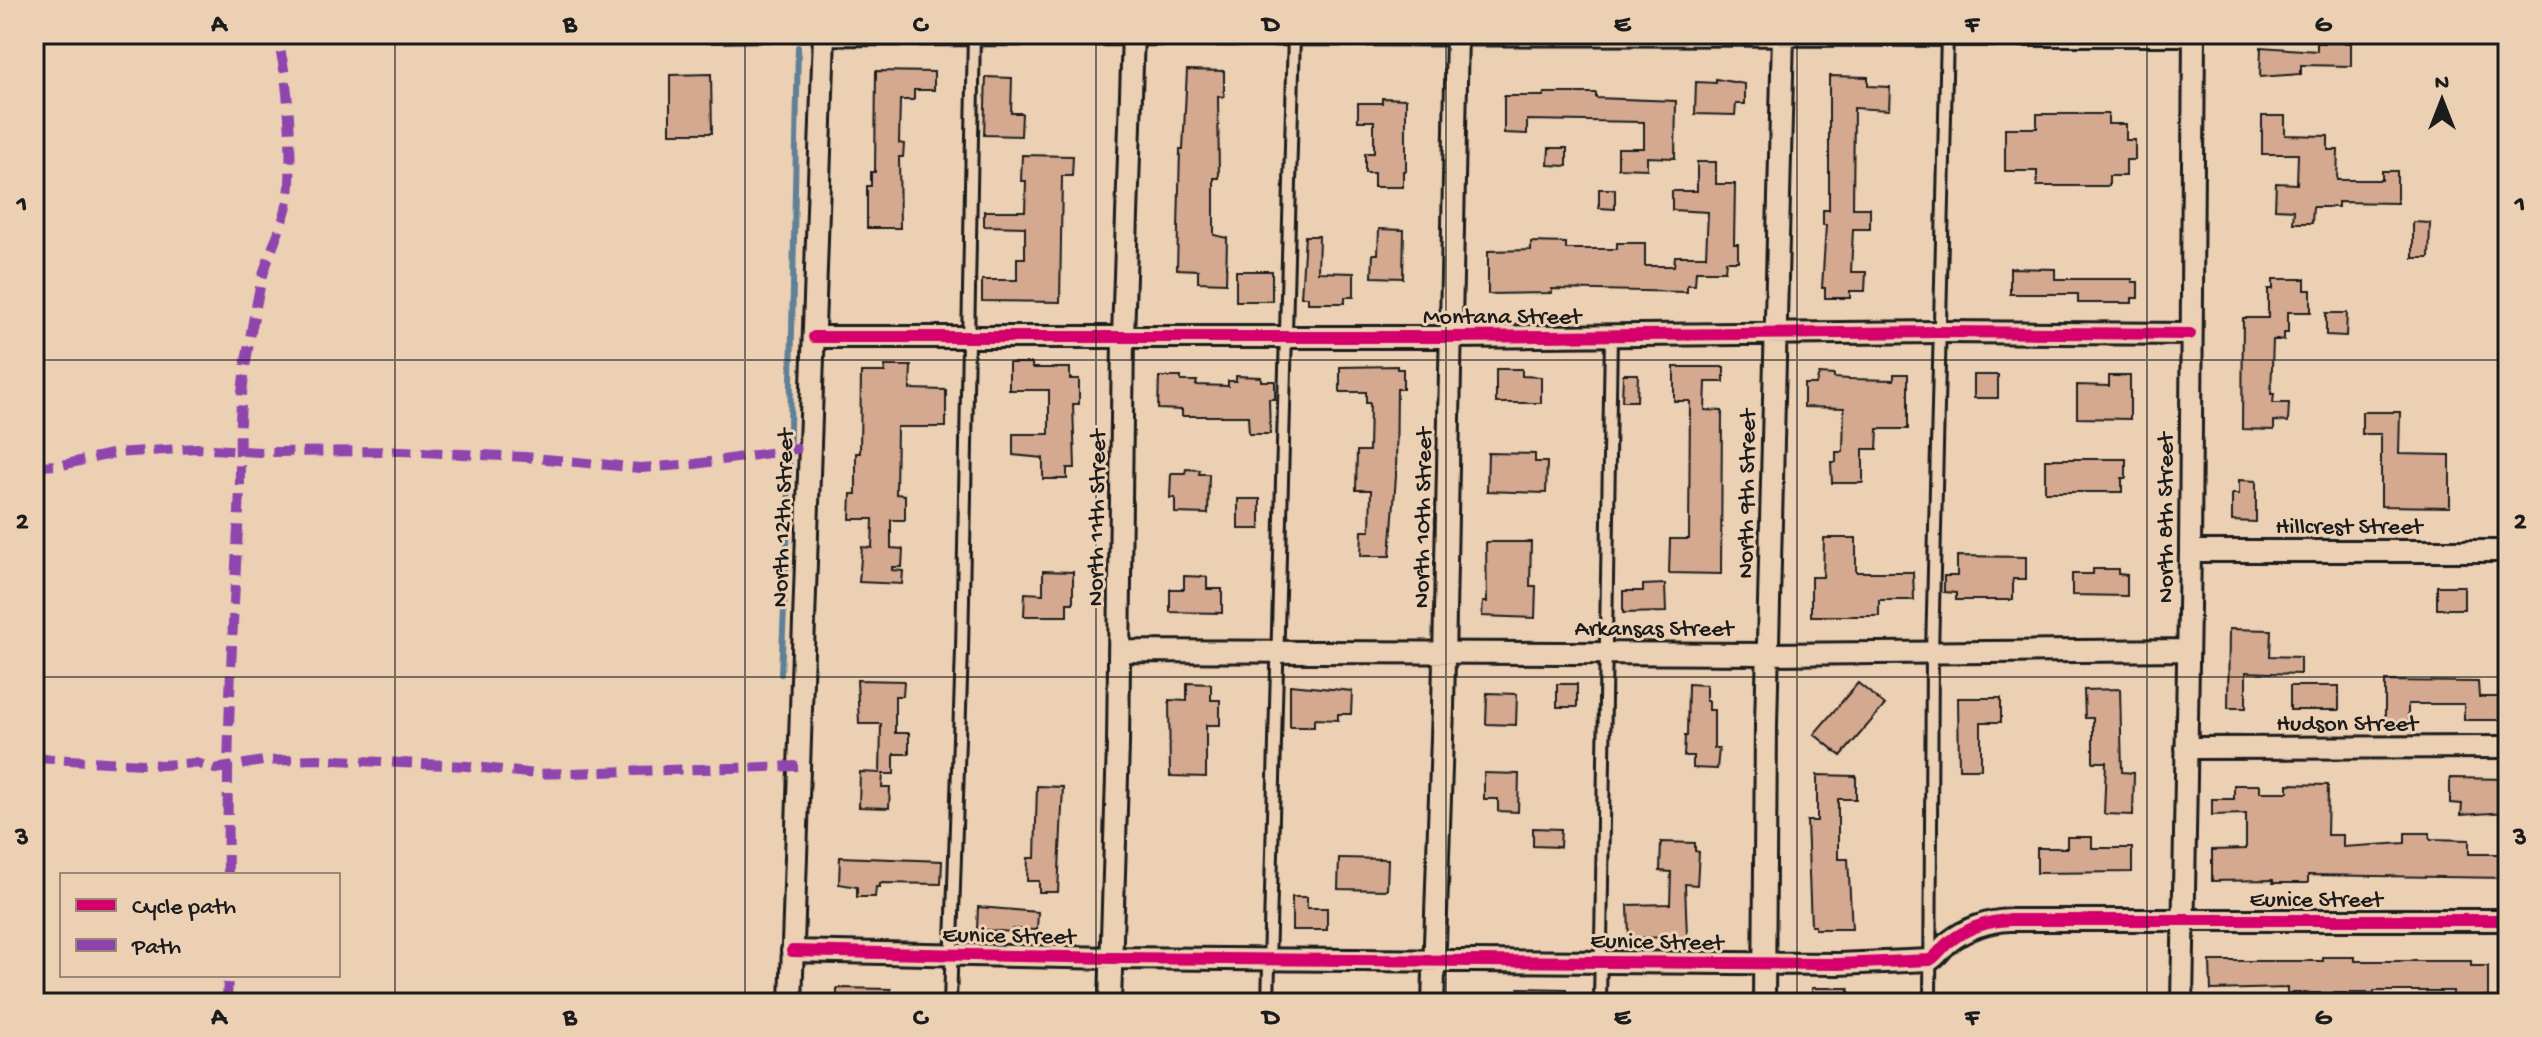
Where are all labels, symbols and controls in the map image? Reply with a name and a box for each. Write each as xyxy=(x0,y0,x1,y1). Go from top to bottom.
text: A xyxy=(210,11,228,42)
text: B xyxy=(562,11,578,42)
text: C xyxy=(913,11,930,42)
text: D xyxy=(1261,11,1281,42)
text: E xyxy=(1614,11,1632,42)
text: F xyxy=(1964,11,1980,42)
text: G xyxy=(2315,11,2333,42)
north arrow xyxy=(2402,60,2482,140)
text: N xyxy=(2435,71,2449,97)
text: 1 xyxy=(16,191,27,222)
text: 1 xyxy=(2514,191,2525,222)
street label: Montana Street xyxy=(1423,304,1583,333)
street label: North 9th Street xyxy=(1733,407,1765,579)
street label: North 10th Street xyxy=(1408,425,1441,609)
street label: North 12th Street xyxy=(767,426,802,608)
street label: North 11th Street xyxy=(1082,427,1115,607)
street label: North 8th Street xyxy=(2153,431,2182,603)
text: 2 xyxy=(16,508,29,539)
text: 2 xyxy=(2514,508,2527,539)
street label: Hillcrest Street xyxy=(2276,514,2425,543)
street label: Arkansas Street xyxy=(1575,616,1736,645)
street label: Hudson Street xyxy=(2276,711,2420,740)
text: 3 xyxy=(14,824,29,855)
text: 3 xyxy=(2512,824,2527,855)
legend xyxy=(60,873,340,977)
street label: Eunice Street xyxy=(2249,887,2385,916)
text: Cycle path xyxy=(132,894,236,923)
street label: Eunice Street xyxy=(942,922,1078,953)
street label: Eunice Street xyxy=(1590,928,1726,959)
text: Path xyxy=(131,934,181,963)
text: A xyxy=(210,1004,228,1035)
text: B xyxy=(562,1004,578,1035)
text: C xyxy=(913,1004,930,1035)
text: D xyxy=(1261,1004,1281,1035)
text: E xyxy=(1614,1004,1632,1035)
text: F xyxy=(1964,1004,1980,1035)
text: G xyxy=(2315,1004,2333,1035)

